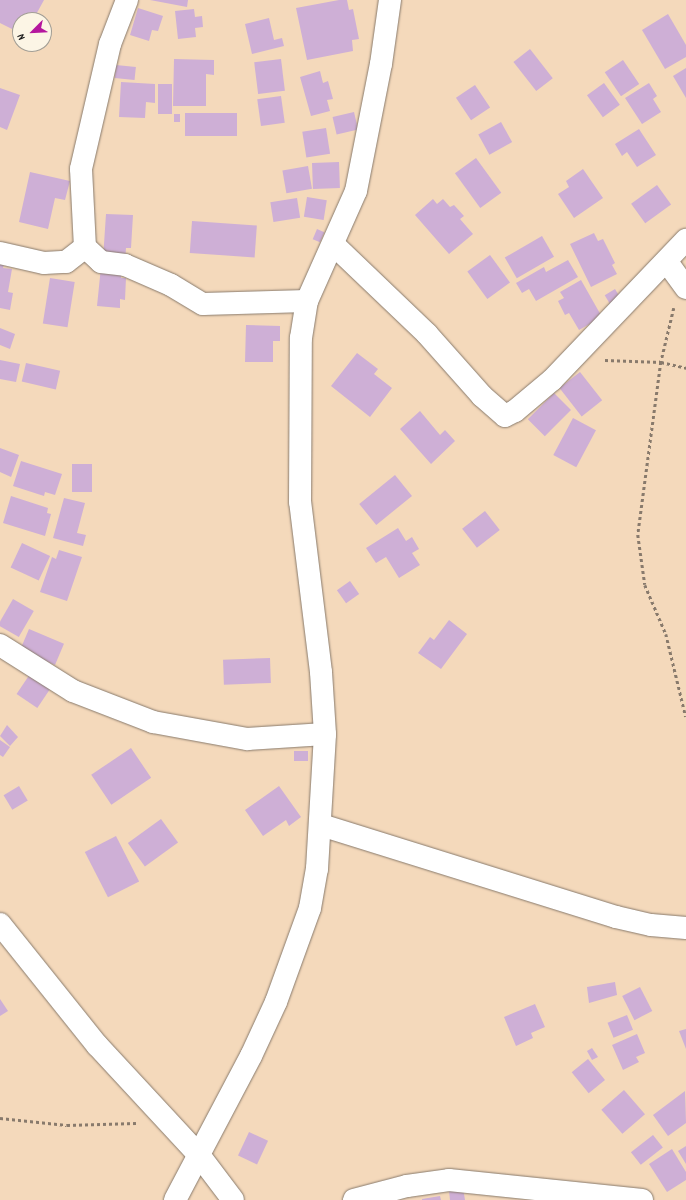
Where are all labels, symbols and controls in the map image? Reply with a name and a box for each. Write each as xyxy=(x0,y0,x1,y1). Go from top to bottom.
north arrow xyxy=(12,12,52,52)
text: N xyxy=(14,31,30,42)

